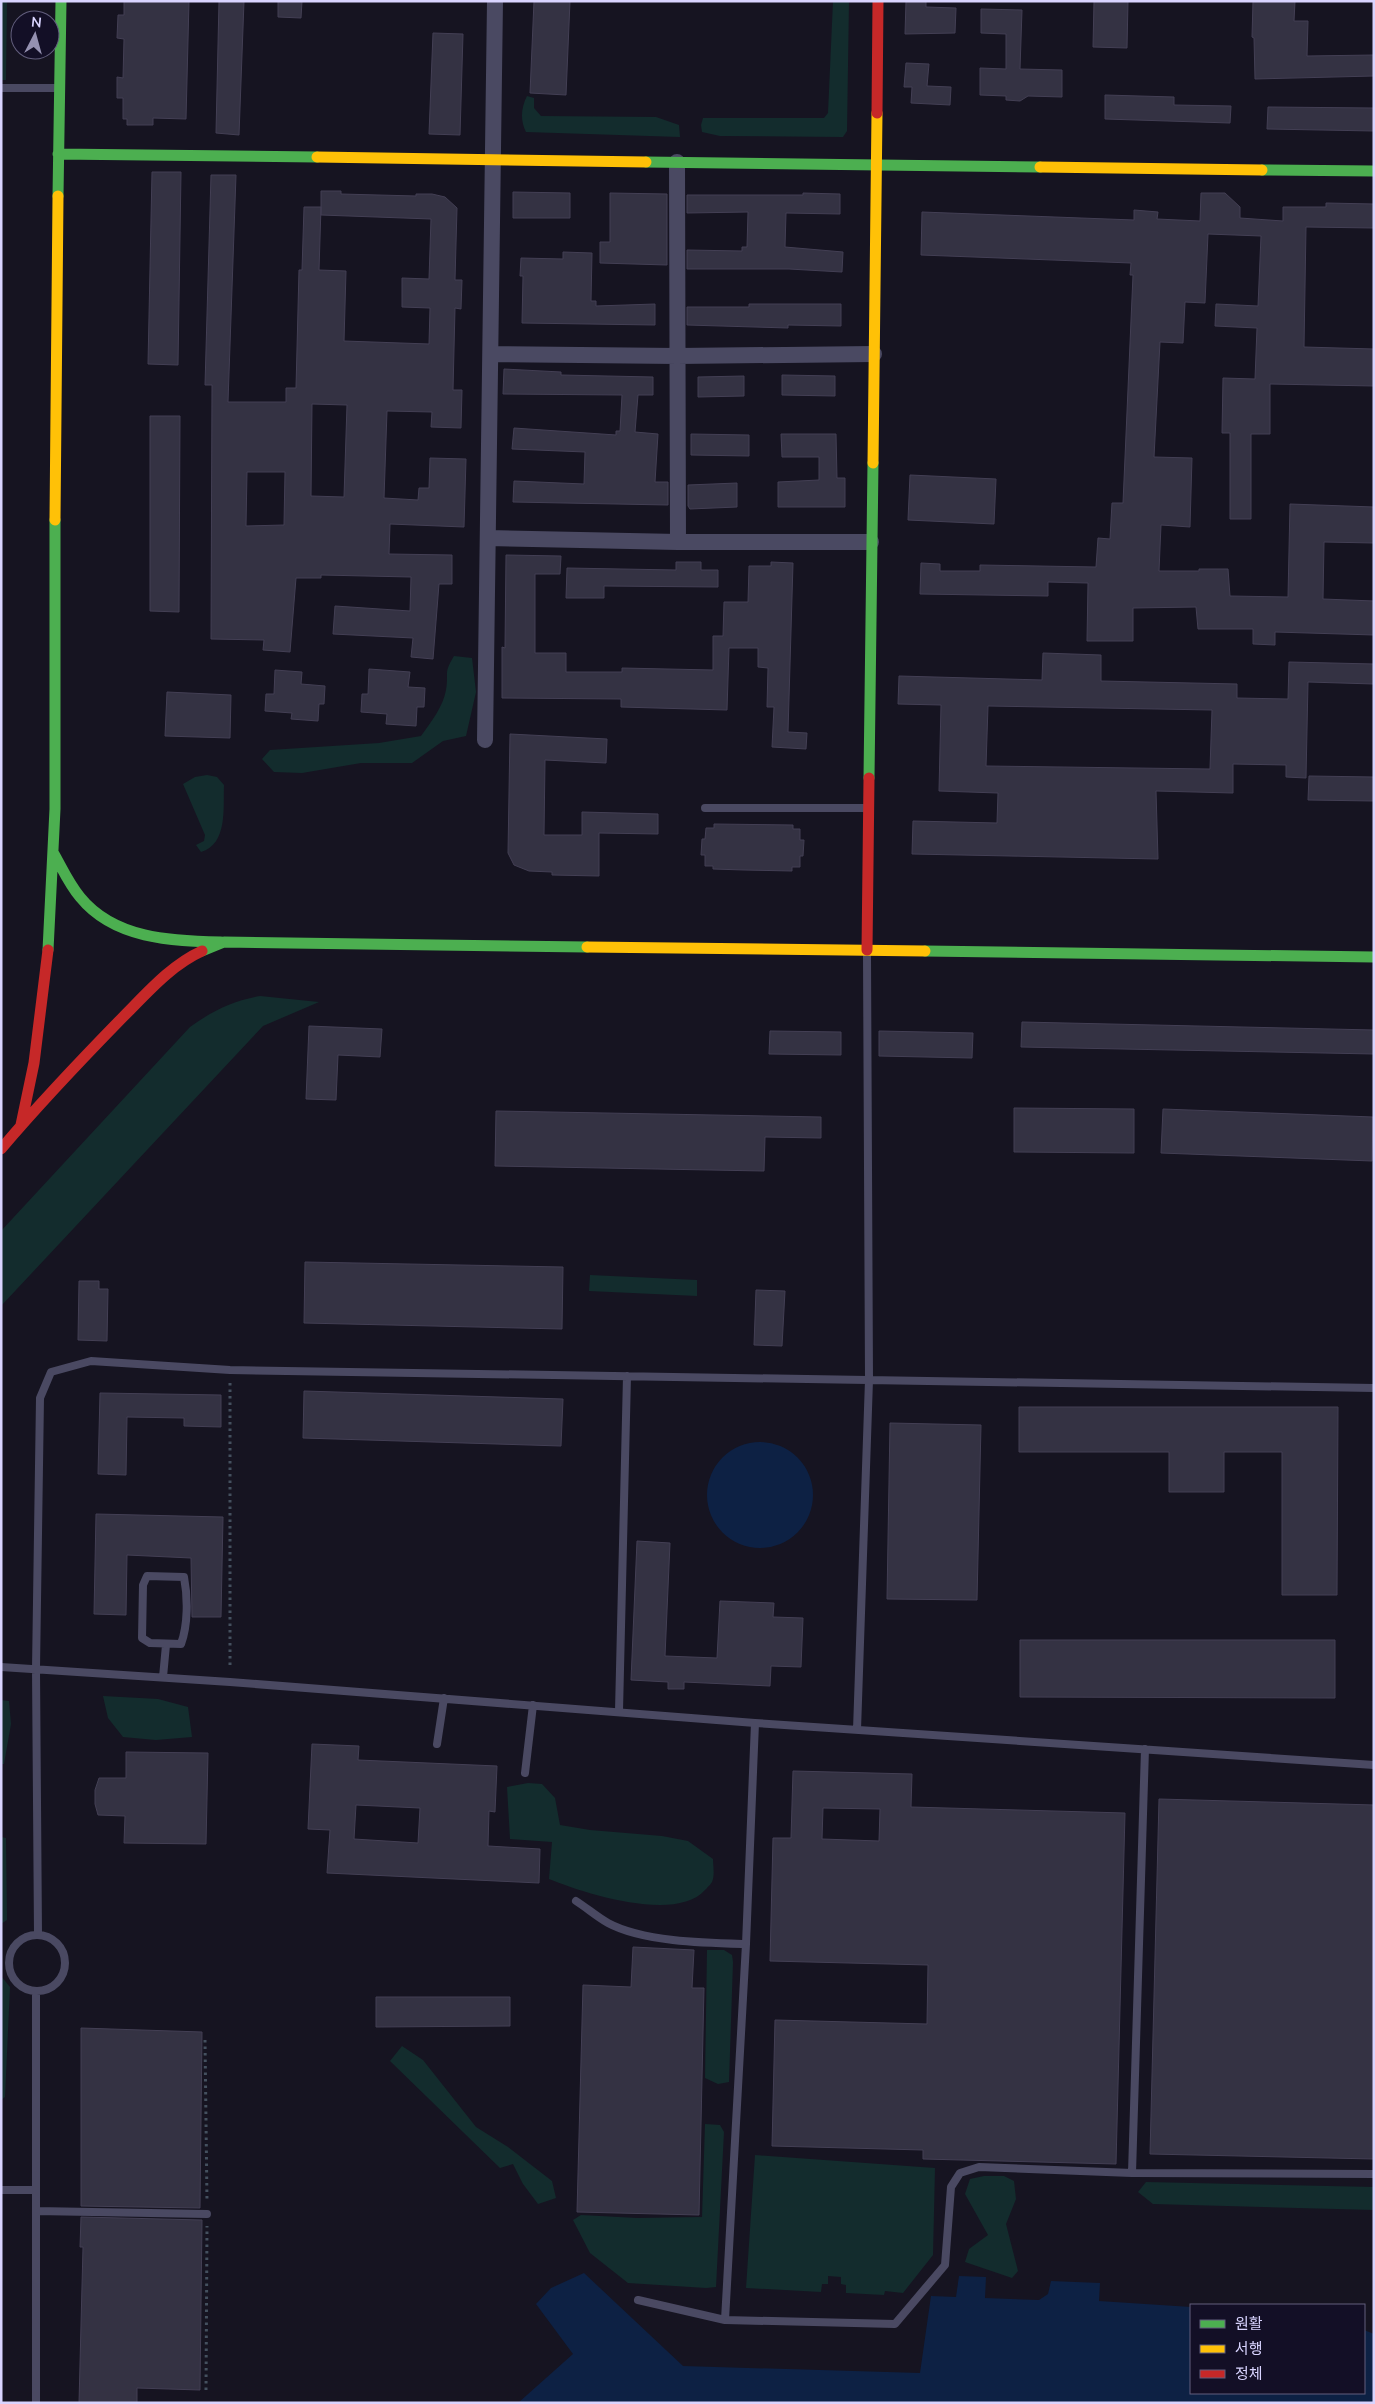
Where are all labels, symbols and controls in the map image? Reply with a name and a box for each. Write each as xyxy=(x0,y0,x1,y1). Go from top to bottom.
north arrow xyxy=(10,10,60,60)
text: N xyxy=(30,13,43,33)
legend xyxy=(1190,2304,1365,2394)
text: 원활 xyxy=(1235,2314,1263,2334)
text: 서행 xyxy=(1235,2339,1263,2359)
text: 정체 xyxy=(1235,2364,1263,2384)

